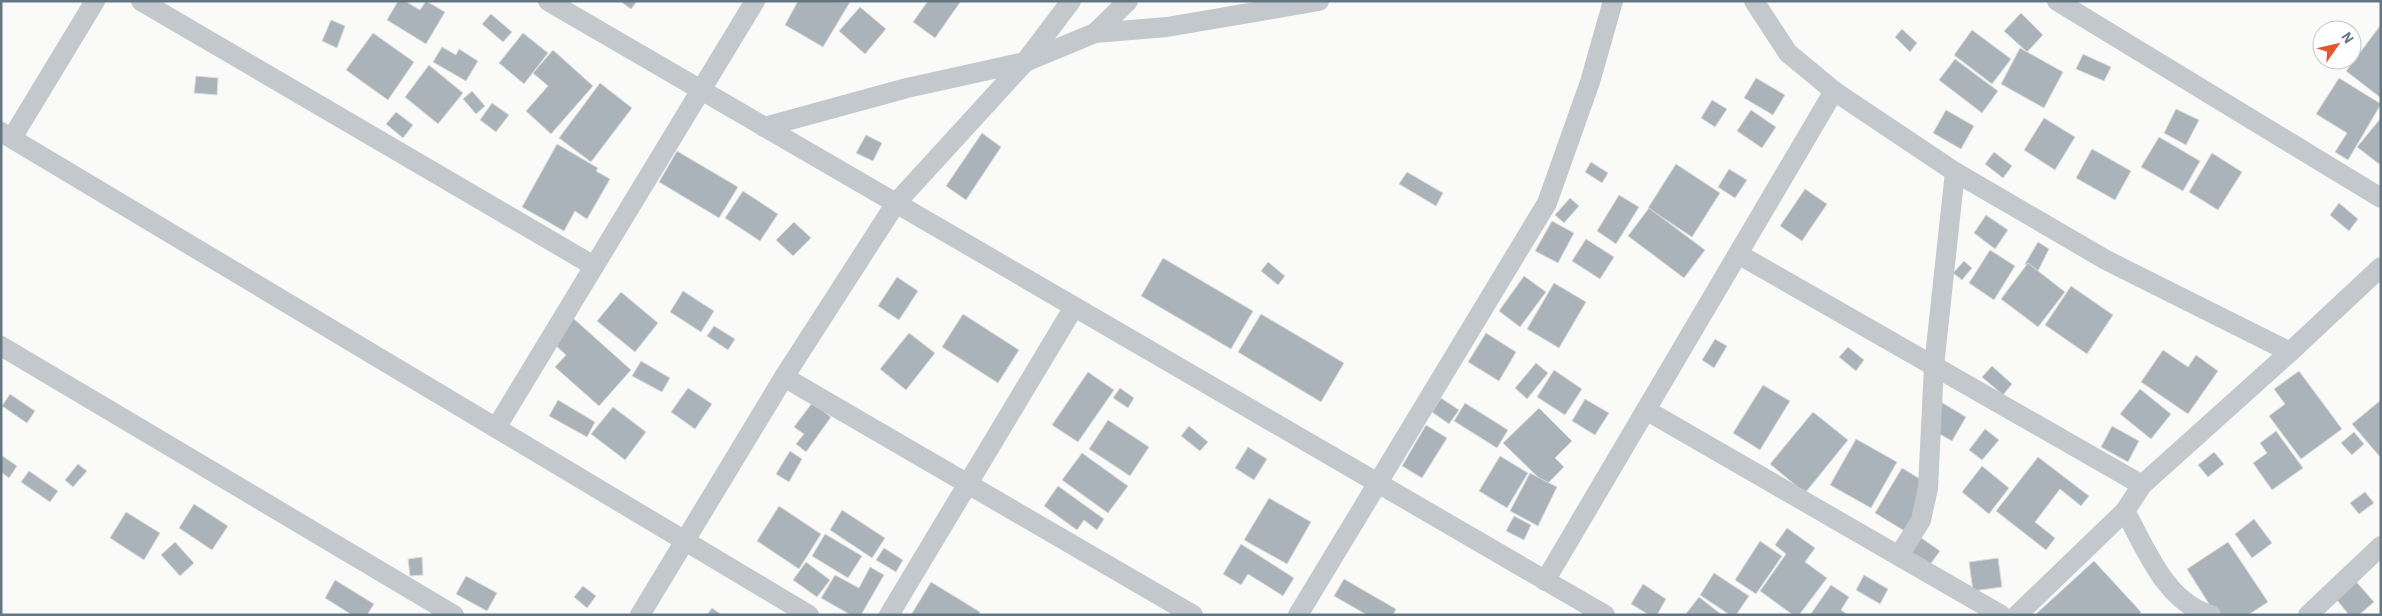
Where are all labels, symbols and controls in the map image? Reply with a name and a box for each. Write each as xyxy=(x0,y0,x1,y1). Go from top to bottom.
north arrow xyxy=(2312,20,2362,70)
text: N xyxy=(2337,28,2358,47)

